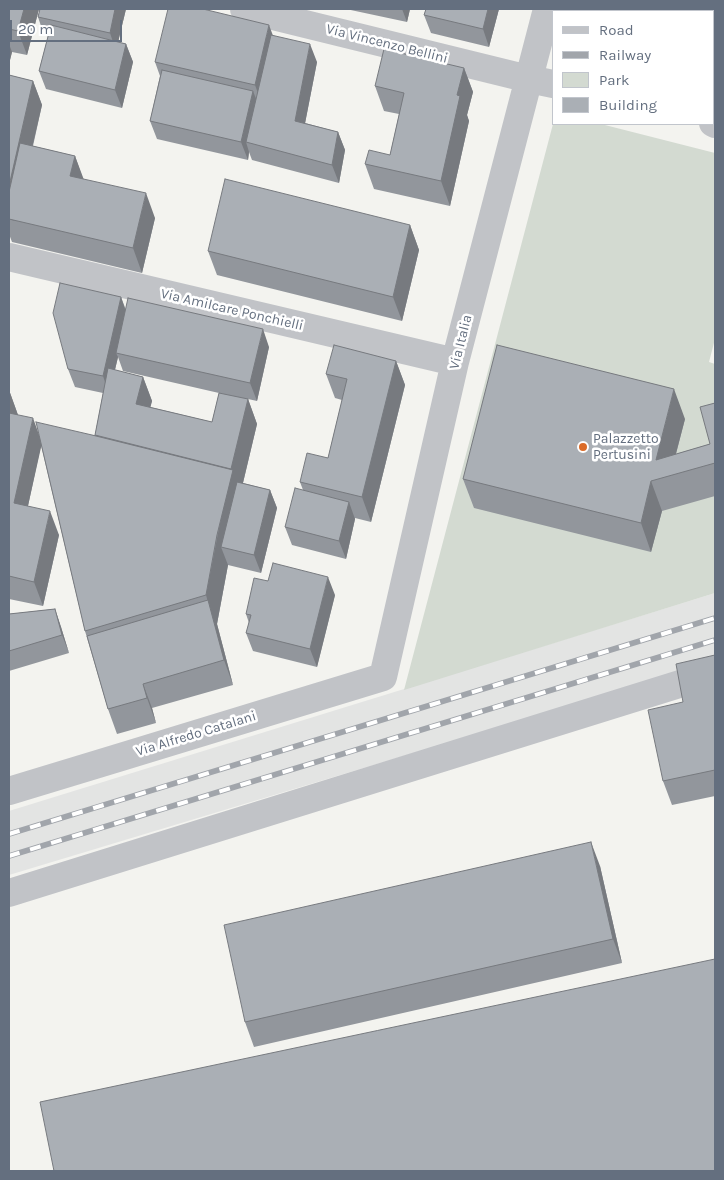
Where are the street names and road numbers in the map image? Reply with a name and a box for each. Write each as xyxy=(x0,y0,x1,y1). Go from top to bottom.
street label: Via Vincenzo Bellini xyxy=(325,21,449,67)
street label: Via Amilcare Ponchielli xyxy=(159,285,305,335)
street label: Via Italia xyxy=(446,313,476,371)
street label: Via Alfredo Catalani xyxy=(134,708,258,760)

